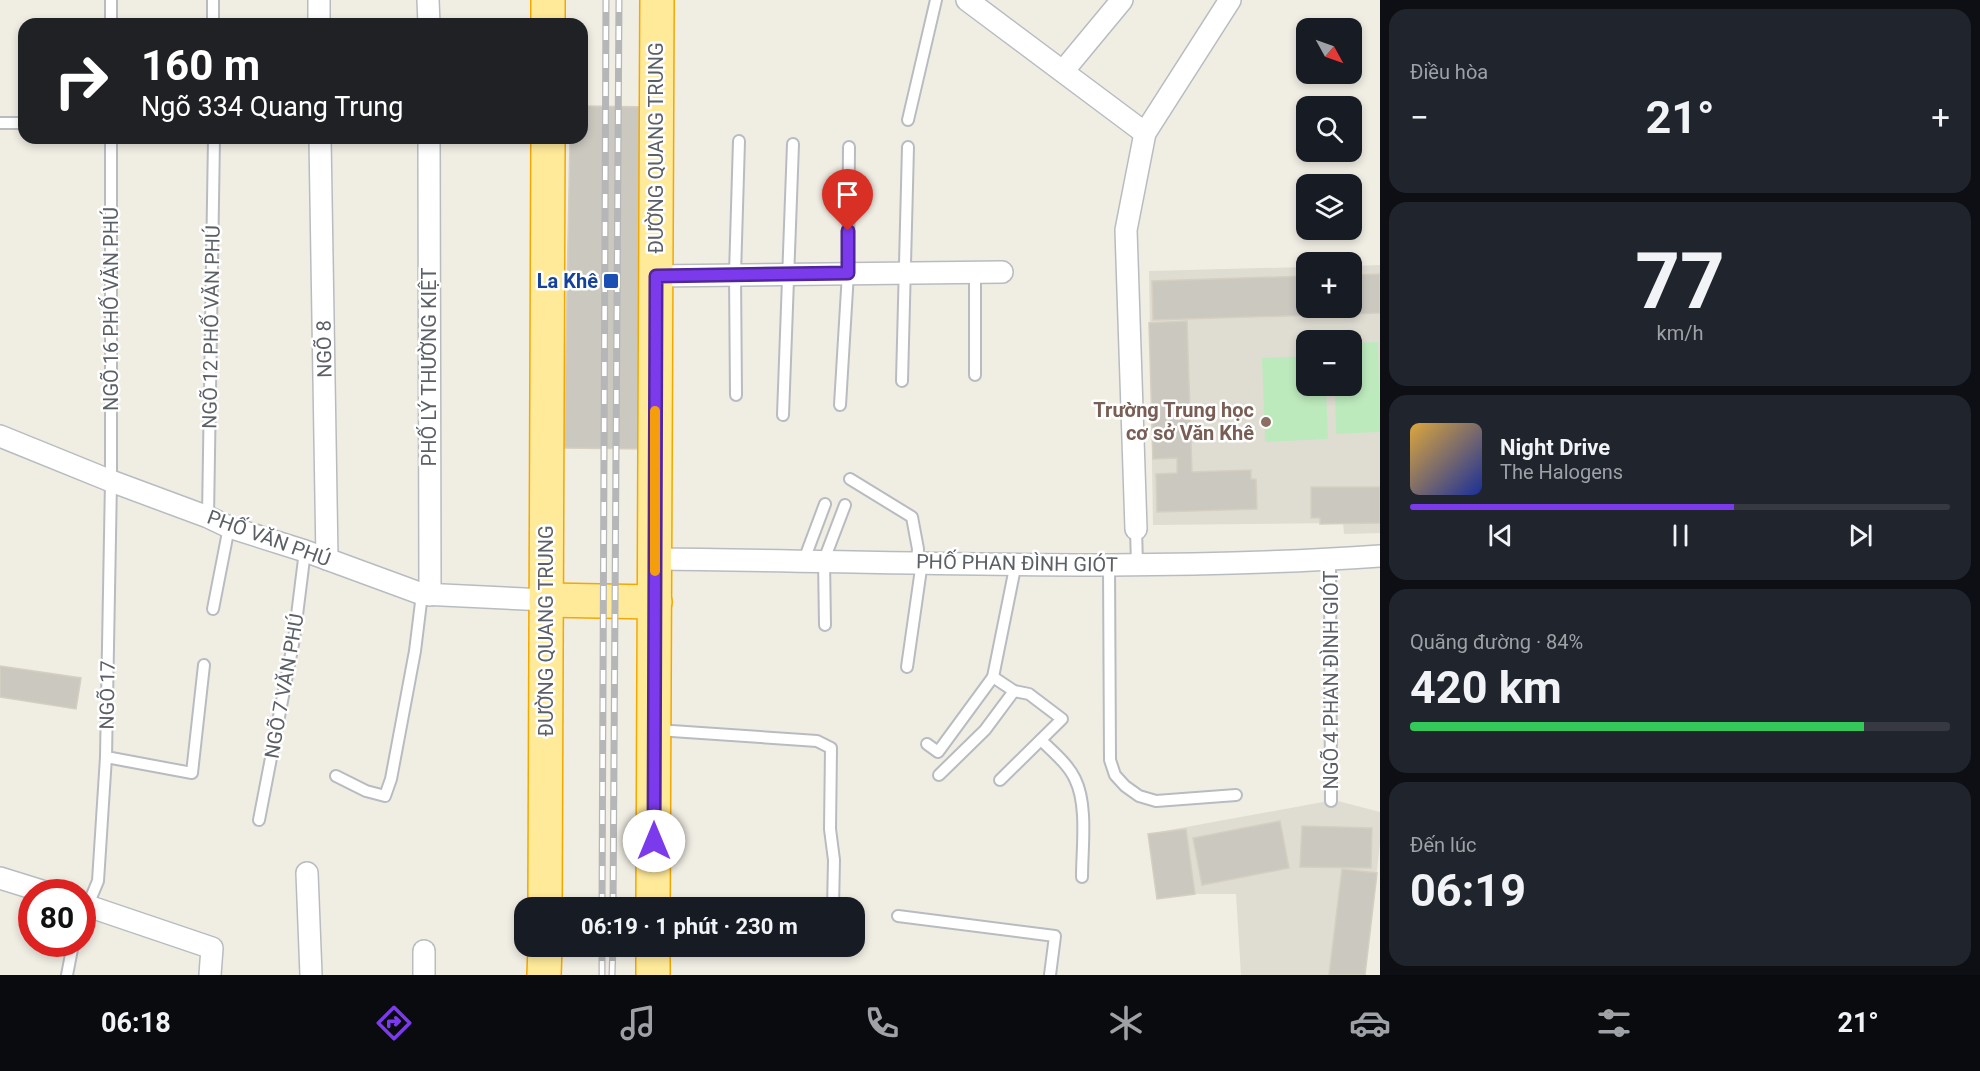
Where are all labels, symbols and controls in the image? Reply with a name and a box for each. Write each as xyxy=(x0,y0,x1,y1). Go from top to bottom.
north arrow xyxy=(1296,18,1362,84)
map controls xyxy=(1296,18,1362,396)
text: 160 m xyxy=(141,41,260,90)
icon: right xyxy=(42,42,120,120)
street label: ĐƯỜNG QUANG TRUNG xyxy=(644,42,668,254)
text: Điều hòa xyxy=(1410,60,1488,84)
text: Ngõ 334 Quang Trung xyxy=(141,91,403,123)
text: 21° xyxy=(1645,91,1715,144)
button: search xyxy=(1296,96,1362,162)
text: − xyxy=(1410,98,1429,137)
text: + xyxy=(1931,98,1950,137)
pin xyxy=(822,169,873,231)
button: layers xyxy=(1296,174,1362,240)
icon: arrive xyxy=(831,178,864,211)
street label: NGÕ 16 PHỐ VĂN PHÚ xyxy=(98,207,123,411)
street label: NGÕ 12 PHỐ VĂN PHÚ xyxy=(196,225,225,429)
text: 77 xyxy=(1635,236,1725,327)
button: + xyxy=(1296,252,1362,318)
street label: PHỐ LÝ THƯỜNG KIỆT xyxy=(416,268,441,466)
place label: La Khê xyxy=(537,269,598,293)
marker: La Khê xyxy=(602,272,620,290)
street label: NGÕ 8 xyxy=(311,320,337,378)
text: km/h xyxy=(1657,321,1703,345)
button: − xyxy=(1296,330,1362,396)
place label: Trường Trung học cơ sở Văn Khê xyxy=(1093,398,1254,445)
marker: Trường Trung học cơ sở Văn Khê xyxy=(1259,415,1273,429)
text: Night Drive xyxy=(1500,435,1610,460)
text: The Halogens xyxy=(1500,460,1623,484)
street label: PHỐ VĂN PHÚ xyxy=(204,504,334,571)
icon: previous xyxy=(1484,519,1517,552)
icon: pause xyxy=(1664,519,1697,552)
icon: next xyxy=(1844,519,1877,552)
street label: ĐƯỜNG QUANG TRUNG xyxy=(534,525,558,737)
street label: PHỐ PHAN ĐÌNH GIÓT xyxy=(916,548,1118,577)
street label: NGÕ 4 PHAN ĐÌNH GIÓT xyxy=(1319,570,1343,790)
street label: NGÕ 7 VĂN PHÚ xyxy=(259,612,309,760)
text: Quãng đường · 84% xyxy=(1410,630,1583,654)
street label: NGÕ 17 xyxy=(94,660,120,730)
text: 420 km xyxy=(1410,661,1562,714)
position arrow xyxy=(622,809,686,873)
text: Đến lúc xyxy=(1410,833,1476,857)
text: 06:19 xyxy=(1410,864,1526,917)
speed limit sign: 80 xyxy=(18,879,96,957)
text: 06:19 · 1 phút · 230 m xyxy=(581,914,798,939)
icon: directions xyxy=(373,1002,415,1044)
icon: music xyxy=(617,1002,659,1044)
icon: phone xyxy=(861,1002,903,1044)
icon: climate xyxy=(1105,1002,1147,1044)
icon: car xyxy=(1349,1002,1391,1044)
icon: filters xyxy=(1593,1002,1635,1044)
text: 06:18 xyxy=(101,1007,171,1039)
text: 21° xyxy=(1837,1007,1879,1039)

